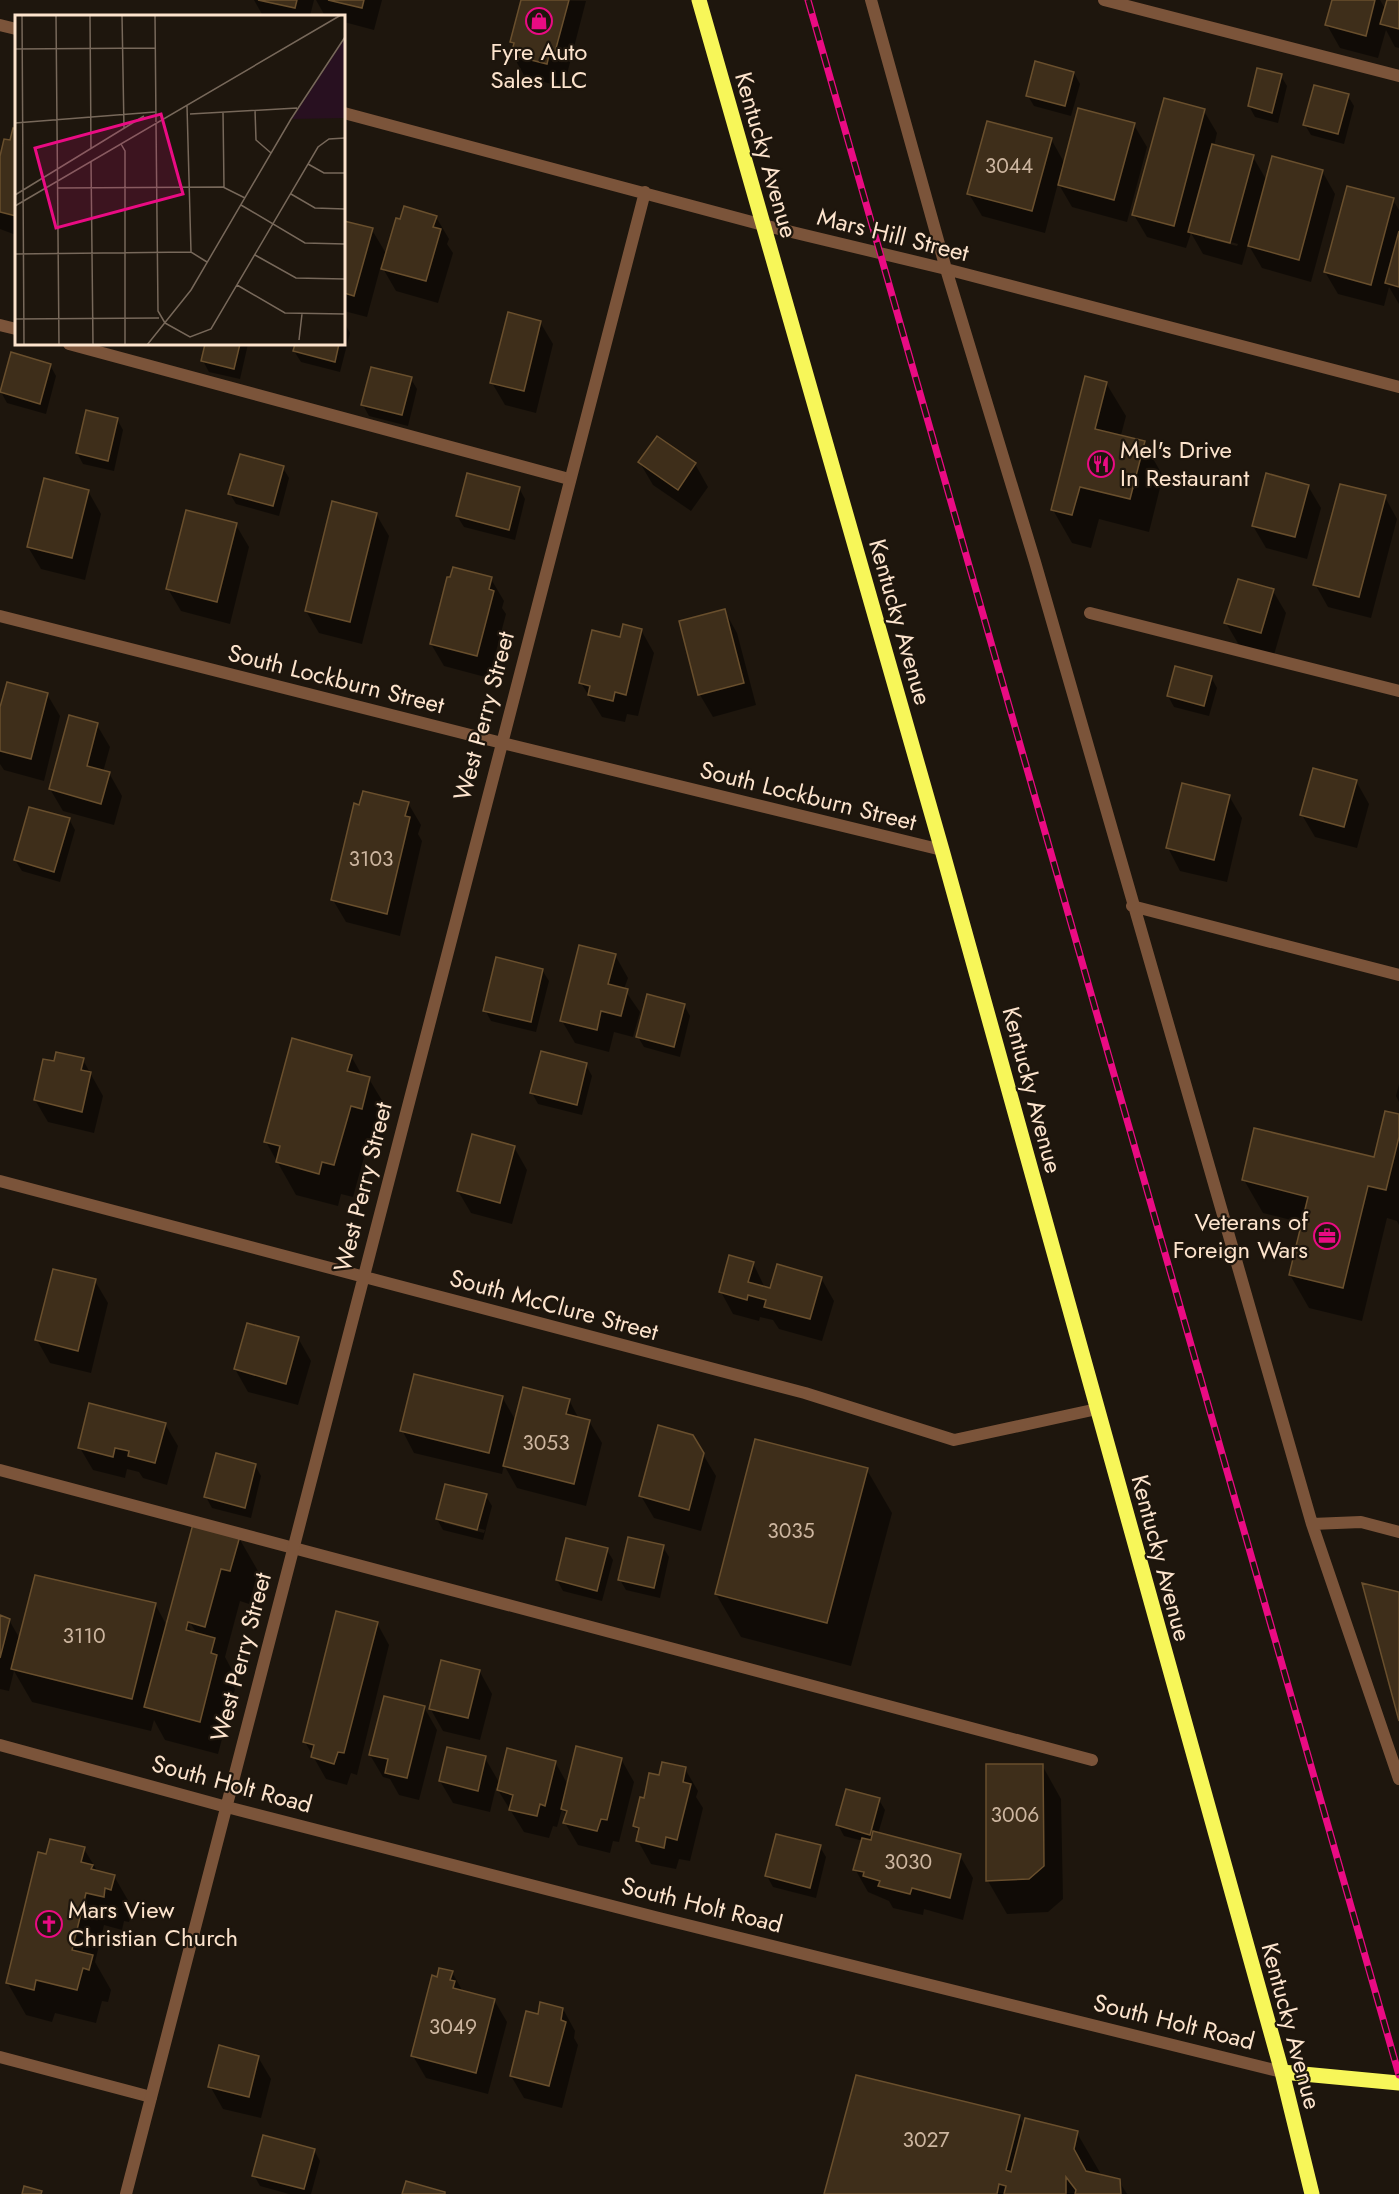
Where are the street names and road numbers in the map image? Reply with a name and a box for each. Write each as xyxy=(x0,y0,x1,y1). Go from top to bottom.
street label: Kentucky Avenue xyxy=(726,68,807,242)
street label: Mars Hill Street xyxy=(814,199,973,270)
street label: Kentucky Avenue xyxy=(860,535,941,709)
street label: West Perry Street xyxy=(444,627,523,804)
street label: South Lockburn Street xyxy=(224,635,448,722)
street label: South Lockburn Street xyxy=(696,752,920,839)
street label: Kentucky Avenue xyxy=(993,1003,1072,1177)
street label: West Perry Street xyxy=(325,1098,401,1275)
street label: South McClure Street xyxy=(446,1260,663,1349)
street label: Kentucky Avenue xyxy=(1122,1471,1201,1645)
street label: West Perry Street xyxy=(201,1568,280,1745)
street label: South Holt Road xyxy=(148,1745,316,1822)
street label: South Holt Road xyxy=(618,1868,786,1941)
street label: Kentucky Avenue xyxy=(1252,1939,1331,2113)
street label: South Holt Road xyxy=(1090,1985,1258,2058)

